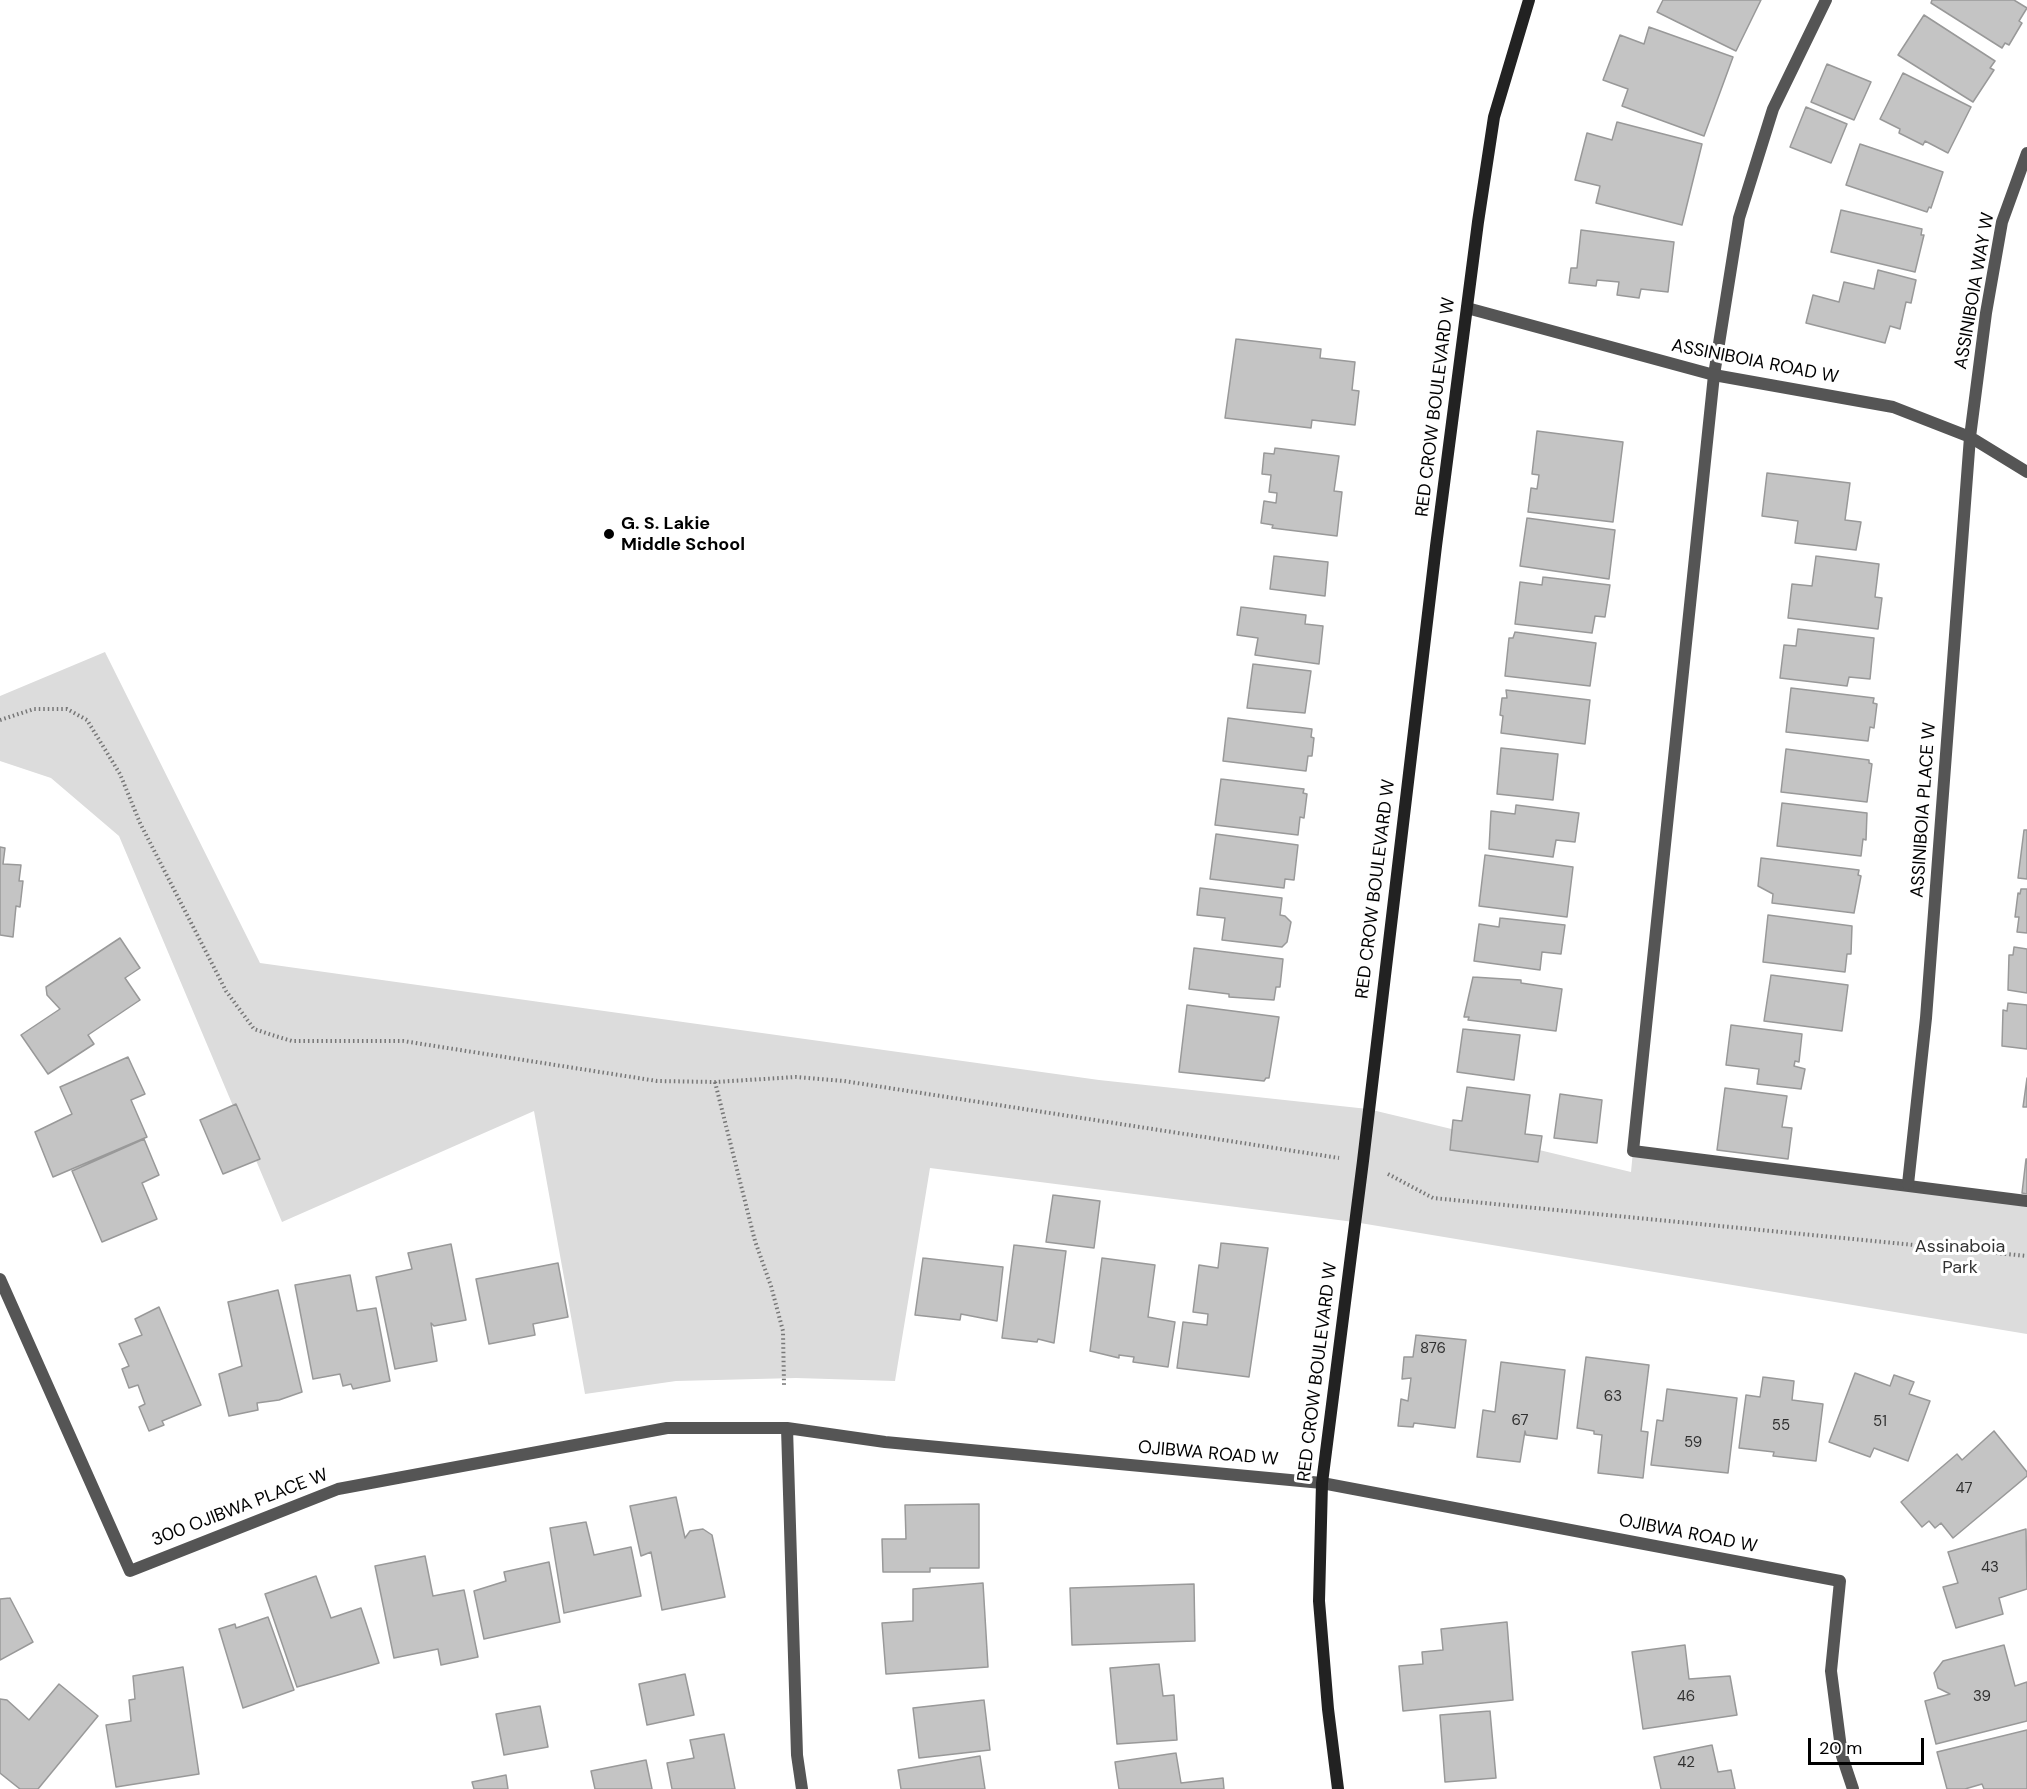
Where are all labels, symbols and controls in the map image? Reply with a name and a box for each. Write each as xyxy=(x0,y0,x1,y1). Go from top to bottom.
street label: ASSINIBOIA WAY W xyxy=(1951,211,1999,371)
street label: RED CROW BOULEVARD W xyxy=(1412,296,1460,518)
street label: ASSINIBOIA ROAD W xyxy=(1670,335,1840,389)
place label: G. S. Lakie Middle School xyxy=(621,513,745,556)
marker: G. S. Lakie Middle School xyxy=(602,527,616,541)
street label: ASSINIBOIA PLACE W xyxy=(1907,722,1941,898)
street label: RED CROW BOULEVARD W xyxy=(1352,778,1400,1000)
park label: Assinaboia Park xyxy=(1915,1236,2005,1278)
street label: RED CROW BOULEVARD W xyxy=(1294,1261,1342,1483)
house number: 876 xyxy=(1420,1340,1446,1358)
house number: 63 xyxy=(1604,1388,1622,1406)
house number: 67 xyxy=(1511,1412,1529,1430)
house number: 51 xyxy=(1873,1413,1887,1431)
house number: 55 xyxy=(1772,1417,1790,1435)
house number: 59 xyxy=(1684,1434,1702,1452)
street label: OJIBWA ROAD W xyxy=(1137,1437,1279,1471)
street label: 300 OJIBWA PLACE W xyxy=(149,1464,331,1552)
house number: 47 xyxy=(1955,1480,1973,1498)
street label: OJIBWA ROAD W xyxy=(1617,1510,1759,1558)
house number: 43 xyxy=(1981,1559,1999,1577)
house number: 46 xyxy=(1677,1688,1695,1706)
house number: 39 xyxy=(1973,1688,1991,1706)
scale bar xyxy=(1811,1726,1926,1764)
text: 20 m xyxy=(1819,1736,1862,1760)
house number: 42 xyxy=(1677,1754,1695,1772)

